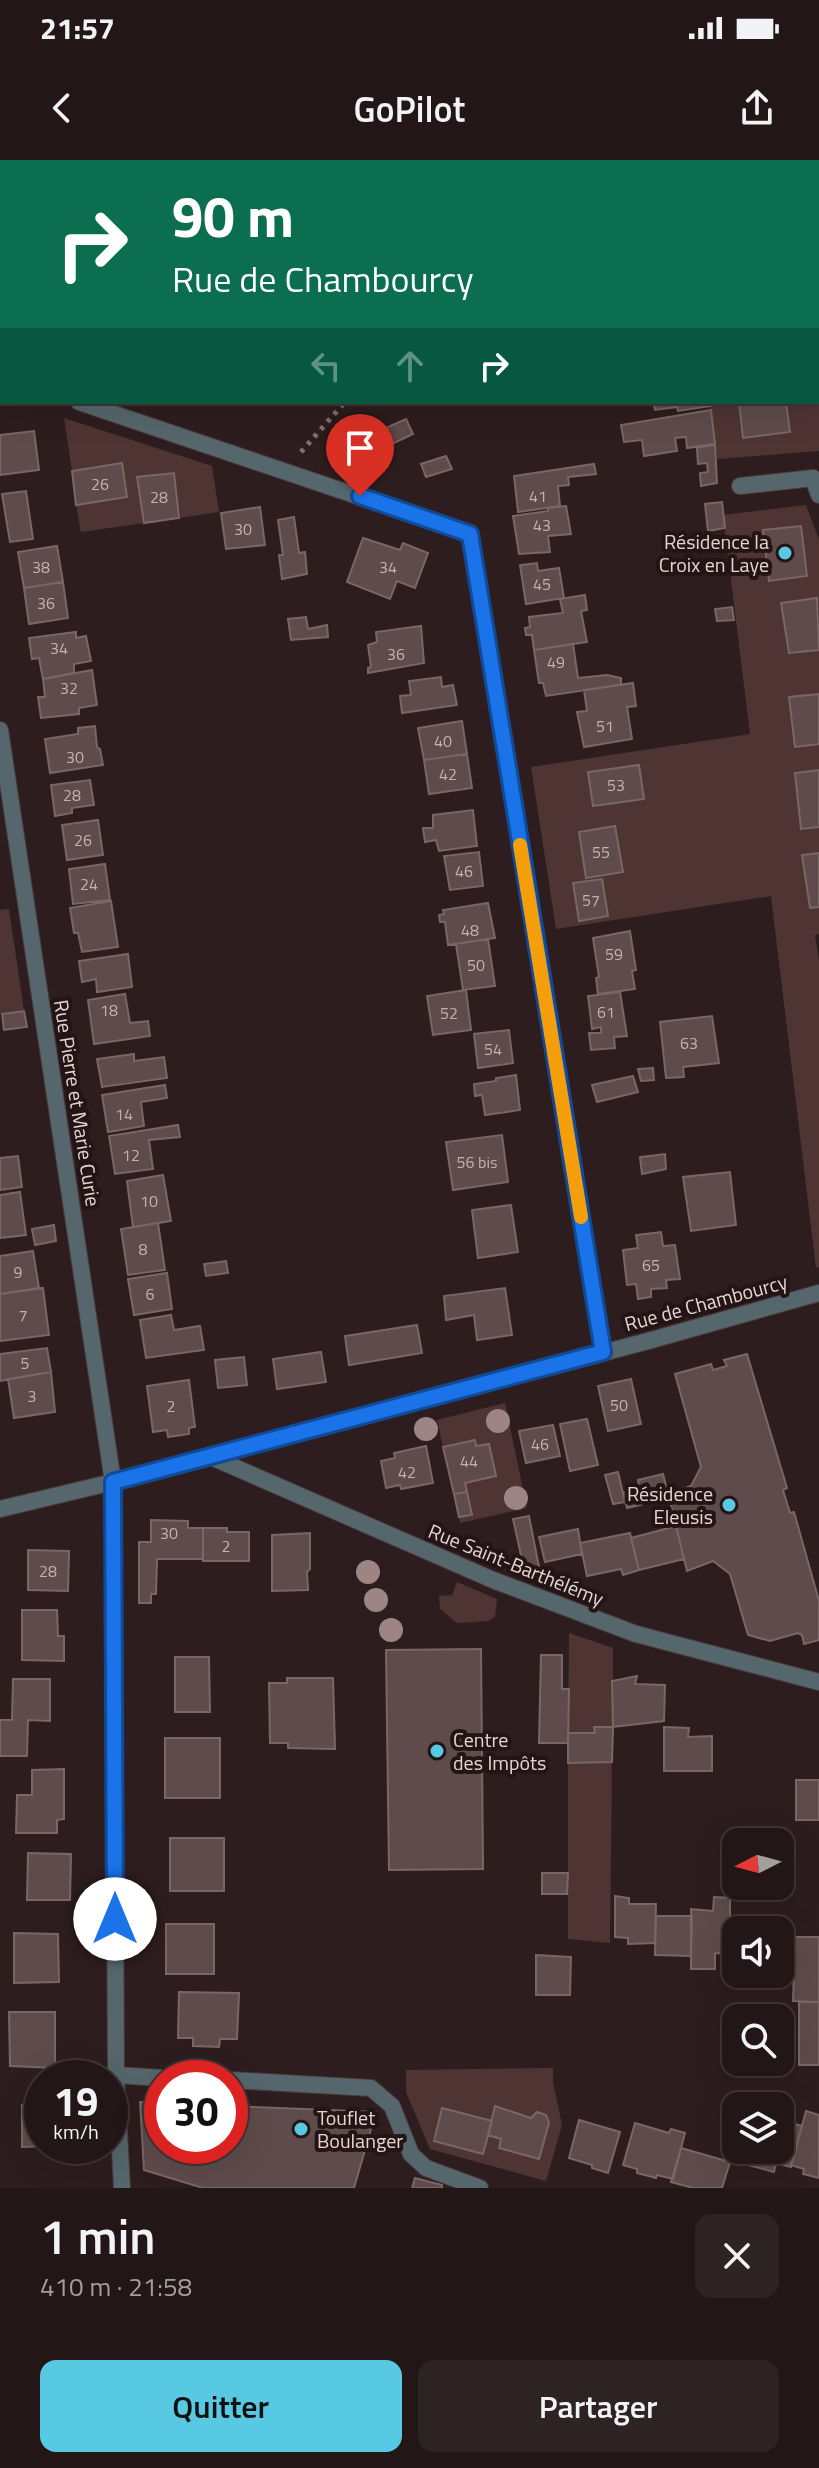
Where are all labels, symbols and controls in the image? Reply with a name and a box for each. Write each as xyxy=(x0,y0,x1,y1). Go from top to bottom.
text: 21:57 xyxy=(40,5,115,51)
text: GoPilot xyxy=(354,81,465,136)
icon: back xyxy=(40,86,84,130)
icon: share xyxy=(735,86,779,130)
text: 90 m xyxy=(172,174,294,259)
icon: right xyxy=(40,192,144,296)
text: Rue de Chambourcy xyxy=(172,251,474,306)
icon: left xyxy=(304,344,348,388)
icon: ahead xyxy=(388,344,432,388)
icon: right xyxy=(472,344,516,388)
pin xyxy=(326,414,394,496)
icon: arrive xyxy=(338,426,382,470)
house number: 26 xyxy=(91,472,109,496)
house number: 41 xyxy=(529,484,547,508)
house number: 28 xyxy=(150,485,168,509)
house number: 43 xyxy=(533,513,551,537)
house number: 30 xyxy=(234,517,252,541)
place label: Résidence la Croix en Laye xyxy=(659,526,769,580)
marker: Résidence la Croix en Laye xyxy=(776,544,794,562)
house number: 38 xyxy=(32,555,50,579)
house number: 34 xyxy=(379,555,397,579)
house number: 45 xyxy=(533,572,551,596)
house number: 36 xyxy=(37,591,55,615)
house number: 34 xyxy=(50,636,68,660)
house number: 36 xyxy=(387,642,405,666)
house number: 49 xyxy=(547,650,565,674)
house number: 32 xyxy=(60,676,78,700)
house number: 51 xyxy=(596,714,614,738)
house number: 40 xyxy=(434,729,452,753)
house number: 30 xyxy=(66,745,84,769)
house number: 42 xyxy=(439,762,457,786)
house number: 53 xyxy=(607,773,625,797)
house number: 28 xyxy=(63,783,81,807)
house number: 26 xyxy=(74,828,92,852)
house number: 55 xyxy=(592,840,610,864)
house number: 46 xyxy=(455,859,473,883)
house number: 24 xyxy=(80,872,98,896)
house number: 57 xyxy=(582,888,600,912)
house number: 48 xyxy=(461,918,479,942)
house number: 59 xyxy=(605,942,623,966)
house number: 50 xyxy=(467,953,485,977)
street label: Rue Pierre et Marie Curie xyxy=(46,997,109,1208)
house number: 18 xyxy=(100,998,118,1022)
house number: 61 xyxy=(597,1000,615,1024)
house number: 52 xyxy=(440,1001,458,1025)
house number: 63 xyxy=(680,1031,698,1055)
house number: 54 xyxy=(484,1037,502,1061)
house number: 14 xyxy=(115,1102,133,1126)
house number: 12 xyxy=(122,1143,140,1167)
house number: 56 bis xyxy=(457,1150,497,1174)
house number: 10 xyxy=(140,1189,158,1213)
house number: 8 xyxy=(139,1237,148,1261)
house number: 65 xyxy=(642,1253,660,1277)
house number: 9 xyxy=(14,1260,23,1284)
street label: Rue de Chambourcy xyxy=(621,1266,791,1339)
house number: 6 xyxy=(146,1282,155,1306)
house number: 7 xyxy=(19,1303,27,1327)
house number: 5 xyxy=(21,1351,30,1375)
house number: 3 xyxy=(28,1384,36,1408)
house number: 50 xyxy=(610,1393,628,1417)
house number: 2 xyxy=(167,1394,175,1418)
house number: 46 xyxy=(531,1432,549,1456)
house number: 44 xyxy=(460,1449,478,1473)
house number: 42 xyxy=(398,1460,416,1484)
place label: Résidence Eleusis xyxy=(627,1478,713,1532)
marker: Résidence Eleusis xyxy=(720,1496,738,1514)
street label: Rue Saint-Barthélémy xyxy=(424,1515,609,1614)
house number: 30 xyxy=(160,1521,178,1545)
house number: 2 xyxy=(222,1534,230,1558)
house number: 28 xyxy=(39,1559,57,1583)
place label: Centre des Impôts xyxy=(453,1724,546,1778)
marker: Centre des Impôts xyxy=(428,1742,446,1760)
north arrow xyxy=(722,1828,794,1900)
map controls xyxy=(722,1828,794,2164)
position arrow xyxy=(73,1877,157,1961)
button: sound xyxy=(722,1916,794,1988)
button: search xyxy=(722,2004,794,2076)
speed limit sign: 30 xyxy=(144,2060,248,2164)
text: 19 xyxy=(54,2071,98,2132)
button: layers xyxy=(722,2092,794,2164)
place label: Touflet Boulanger xyxy=(317,2102,403,2156)
text: km/h xyxy=(53,2116,99,2147)
marker: Touflet Boulanger xyxy=(292,2120,310,2138)
text: 1 min xyxy=(40,2200,155,2273)
button: close xyxy=(695,2214,779,2298)
text: 410 m · 21:58 xyxy=(40,2267,192,2306)
button: Quitter xyxy=(40,2360,402,2452)
button: Partager xyxy=(418,2360,779,2452)

